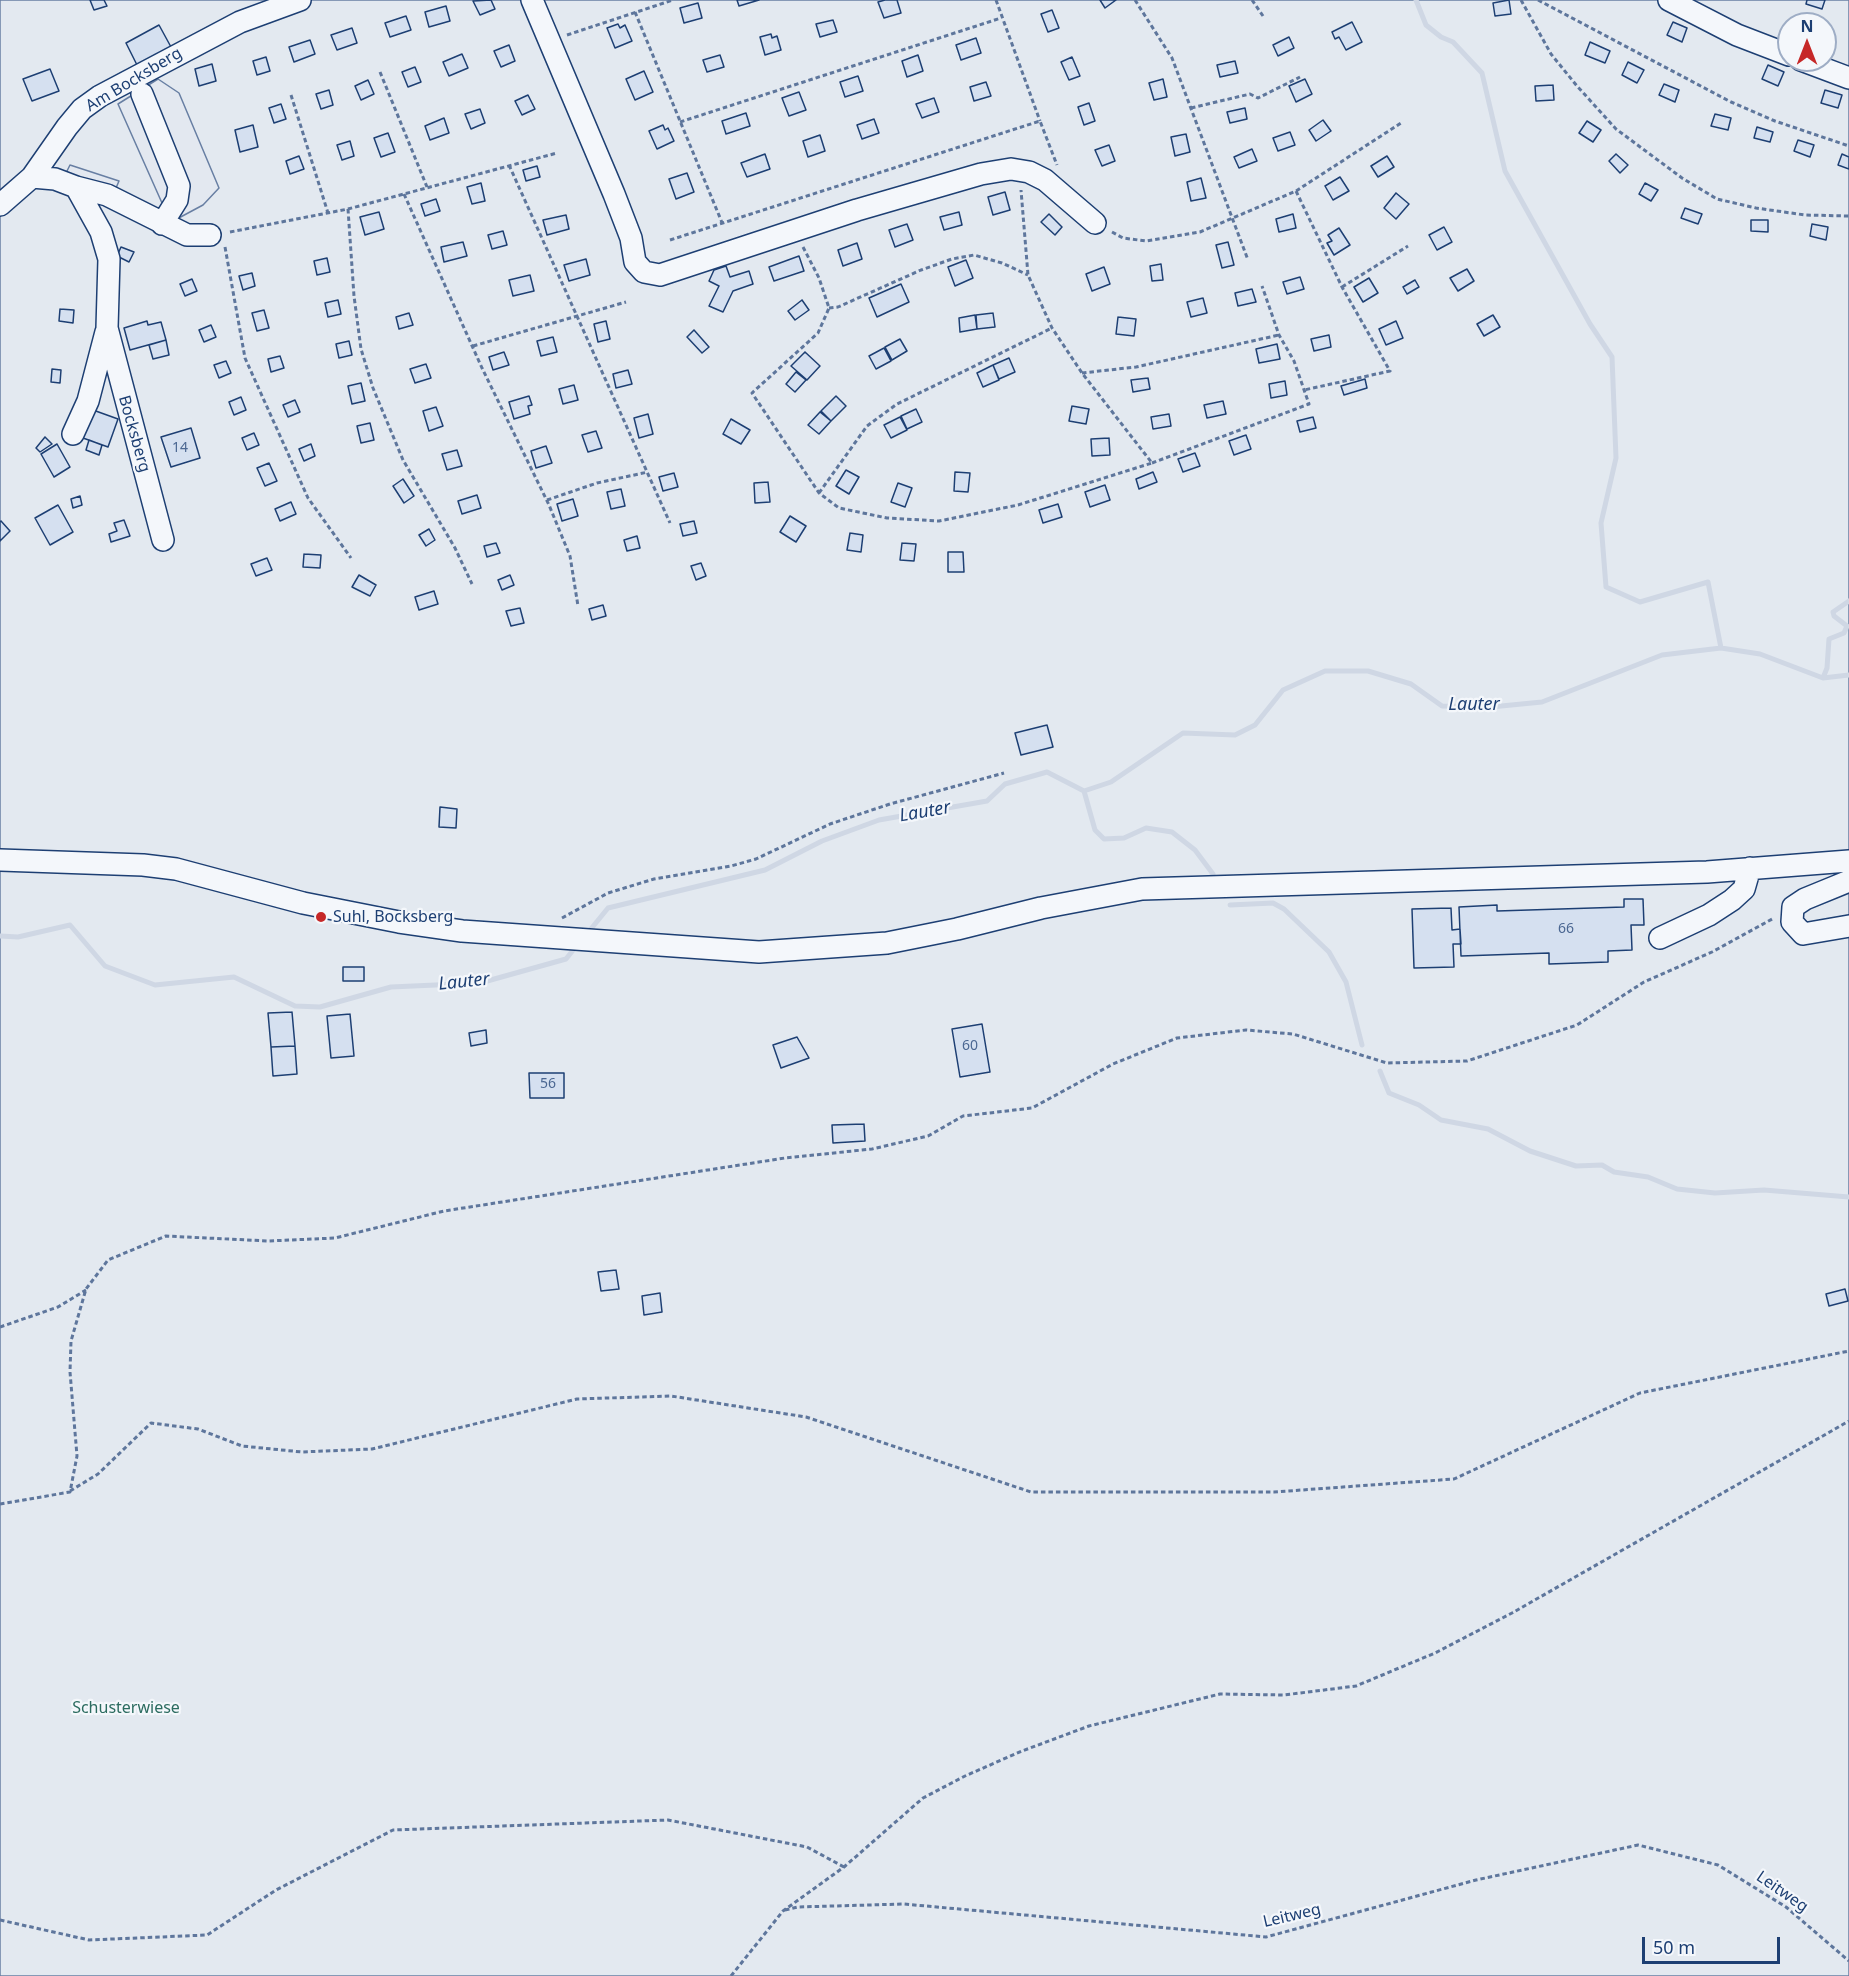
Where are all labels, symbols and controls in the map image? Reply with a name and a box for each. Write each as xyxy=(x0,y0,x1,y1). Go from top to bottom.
north arrow xyxy=(1777,12,1837,72)
text: N xyxy=(1800,15,1814,37)
street label: Am Bocksberg xyxy=(83,44,185,116)
street label: Bocksberg xyxy=(114,393,154,475)
house number: 14 xyxy=(172,440,188,456)
water label: Lauter xyxy=(1448,694,1500,716)
water label: Lauter xyxy=(898,797,952,827)
place label: Suhl, Bocksberg xyxy=(333,907,453,927)
marker: Suhl, Bocksberg xyxy=(314,910,328,924)
house number: 66 xyxy=(1558,921,1574,937)
water label: Lauter xyxy=(437,969,491,995)
house number: 60 xyxy=(962,1038,978,1054)
house number: 56 xyxy=(540,1076,556,1092)
park label: Schusterwiese xyxy=(72,1698,180,1718)
street label: Leitweg xyxy=(1752,1867,1812,1917)
street label: Leitweg xyxy=(1261,1900,1323,1932)
scale bar xyxy=(1645,1925,1783,1963)
text: 50 m xyxy=(1653,1935,1695,1959)

